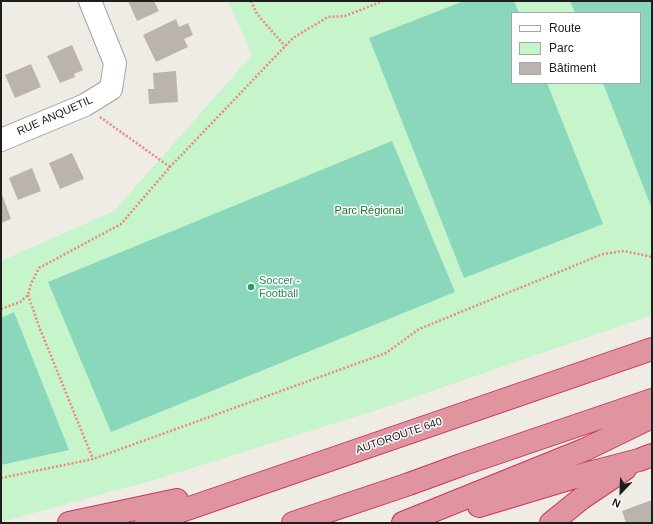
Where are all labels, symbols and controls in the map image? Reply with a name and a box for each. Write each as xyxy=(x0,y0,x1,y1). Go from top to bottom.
legend xyxy=(511,12,641,84)
text: Route xyxy=(549,21,581,35)
text: Parc xyxy=(549,41,574,55)
text: Bâtiment xyxy=(549,61,596,75)
street label: RUE ANQUETIL xyxy=(15,93,95,139)
park label: Parc Régional xyxy=(334,204,404,218)
place label: Soccer - Football xyxy=(259,274,300,300)
marker: Soccer - Football xyxy=(246,282,256,292)
street label: AUTOROUTE 640 xyxy=(354,415,444,457)
north arrow xyxy=(601,472,641,512)
text: N xyxy=(610,496,622,510)

